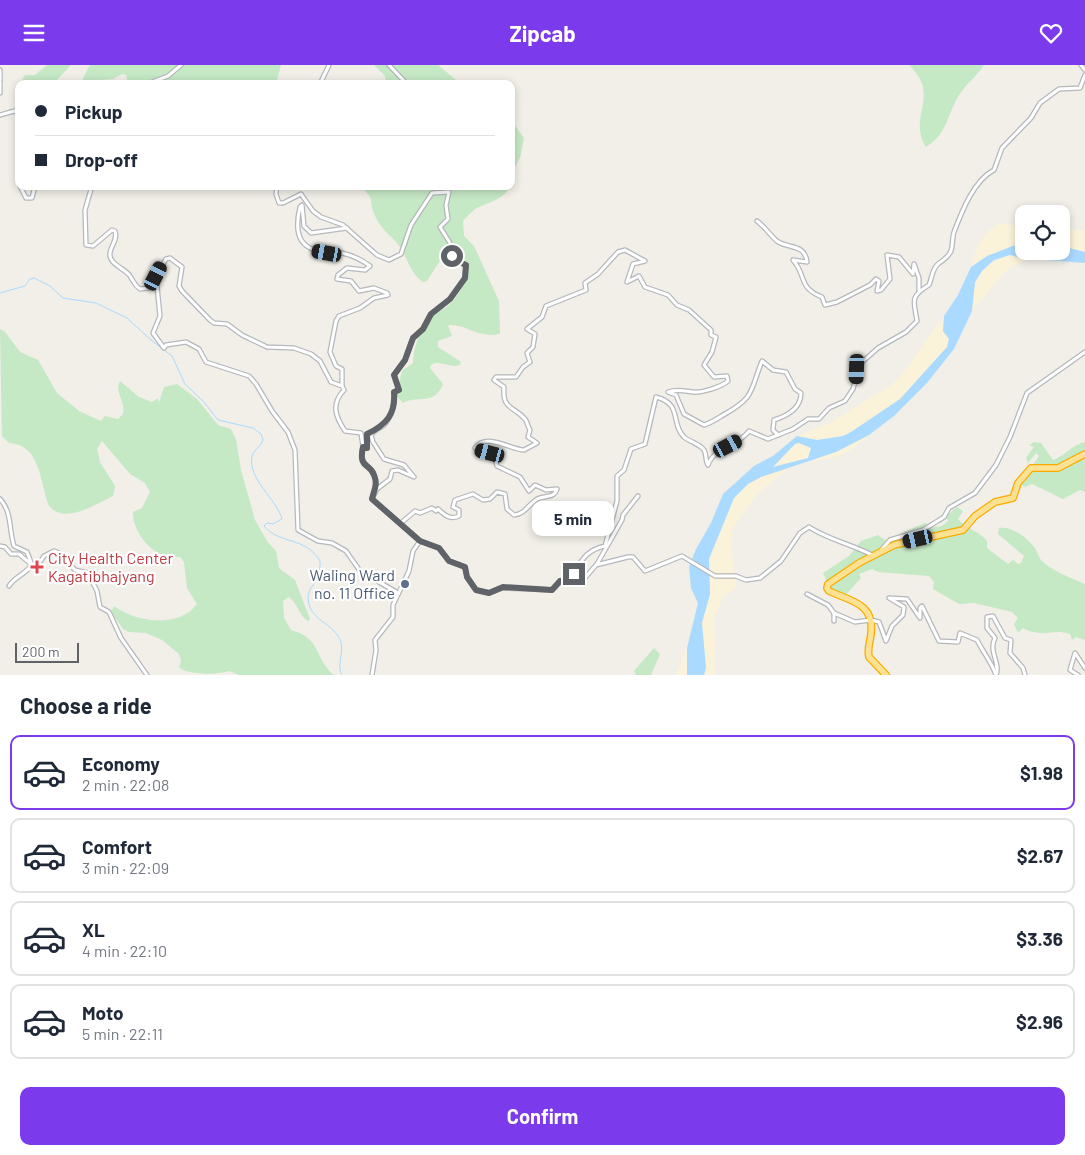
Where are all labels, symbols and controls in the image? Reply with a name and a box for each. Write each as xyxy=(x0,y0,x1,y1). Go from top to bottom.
icon: menu xyxy=(20,19,48,47)
icon: heart xyxy=(1037,19,1065,47)
text: Zipcab xyxy=(509,20,576,46)
text: Pickup xyxy=(65,100,123,123)
text: Drop-off xyxy=(65,148,138,171)
map controls xyxy=(1015,205,1070,260)
button: locate xyxy=(1015,205,1070,260)
car xyxy=(310,243,343,263)
route start xyxy=(441,245,463,267)
car xyxy=(142,259,169,293)
car xyxy=(848,354,865,384)
car xyxy=(711,432,744,460)
car xyxy=(473,442,506,464)
callout: 5 min xyxy=(533,501,615,537)
text: 5 min xyxy=(554,509,592,528)
car xyxy=(901,528,934,550)
place label: City Health Center Kagatibhajyang xyxy=(48,548,174,585)
marker: City Health Center Kagatibhajyang xyxy=(30,560,44,574)
route end xyxy=(563,563,585,585)
place label: Waling Ward no. 11 Office xyxy=(309,565,395,602)
marker: Waling Ward no. 11 Office xyxy=(399,578,411,590)
scale bar xyxy=(15,640,79,663)
text: 200 m xyxy=(22,643,60,660)
text: Choose a ride xyxy=(20,692,152,718)
icon: car xyxy=(22,750,67,795)
text: Economy xyxy=(82,752,160,775)
text: $1.98 xyxy=(1020,761,1063,784)
text: 2 min · 22:08 xyxy=(82,775,169,794)
icon: car xyxy=(22,833,67,878)
text: Comfort xyxy=(82,835,152,858)
text: $2.67 xyxy=(1017,844,1063,867)
text: 3 min · 22:09 xyxy=(82,858,169,877)
icon: car xyxy=(22,916,67,961)
text: XL xyxy=(82,918,105,941)
text: $3.36 xyxy=(1016,927,1063,950)
text: 4 min · 22:10 xyxy=(82,941,167,960)
icon: car xyxy=(22,999,67,1044)
text: Moto xyxy=(82,1001,124,1024)
text: $2.96 xyxy=(1016,1010,1063,1033)
text: 5 min · 22:11 xyxy=(82,1024,163,1043)
button: Confirm xyxy=(20,1087,1065,1145)

